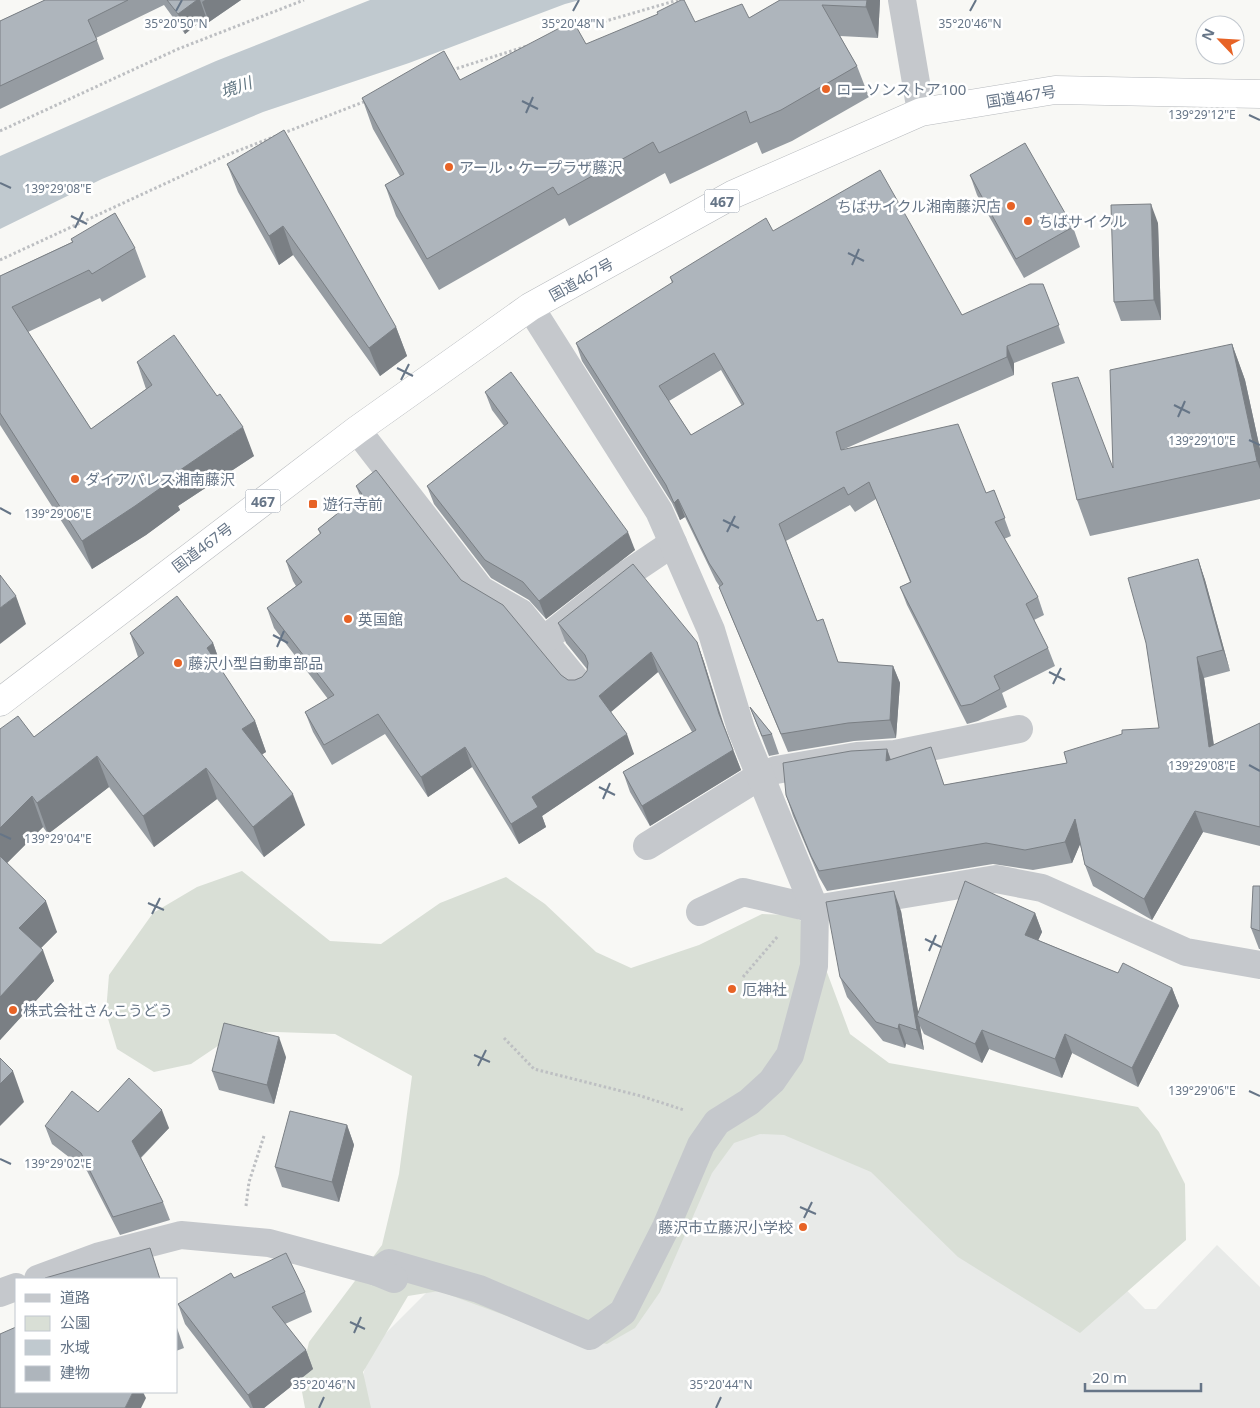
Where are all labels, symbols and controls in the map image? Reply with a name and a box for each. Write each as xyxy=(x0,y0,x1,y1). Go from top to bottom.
text: 35°20'50"N xyxy=(144,15,208,32)
text: 35°20'48"N xyxy=(541,15,605,32)
text: 35°20'46"N xyxy=(938,15,1002,32)
north arrow xyxy=(1195,15,1245,65)
text: N xyxy=(1197,25,1219,43)
water label: 境川 xyxy=(217,71,257,103)
place label: ローソンストア100 xyxy=(836,79,966,99)
street label: 国道467号 xyxy=(984,81,1058,111)
marker: ローソンストア100 xyxy=(820,83,832,95)
text: 139°29'12"E xyxy=(1168,106,1236,123)
place label: アール・ケープラザ藤沢 xyxy=(459,157,622,177)
marker: アール・ケープラザ藤沢 xyxy=(443,161,455,173)
text: 139°29'08"E xyxy=(24,180,92,197)
road number: 467 xyxy=(704,190,740,212)
place label: ちばサイクル湘南藤沢店 xyxy=(837,196,1001,216)
marker: ちばサイクル湘南藤沢店 xyxy=(1005,200,1017,212)
place label: ちばサイクル xyxy=(1038,211,1127,231)
marker: ちばサイクル xyxy=(1022,215,1034,227)
street label: 国道467号 xyxy=(545,253,617,305)
text: 139°29'10"E xyxy=(1168,432,1236,449)
place label: ダイアパレス湘南藤沢 xyxy=(85,469,235,489)
marker: ダイアパレス湘南藤沢 xyxy=(69,473,81,485)
road number: 467 xyxy=(246,490,280,512)
place label: 遊行寺前 xyxy=(323,494,383,514)
marker: 遊行寺前 xyxy=(307,498,319,510)
text: 139°29'06"E xyxy=(24,505,92,522)
street label: 国道467号 xyxy=(168,518,236,576)
place label: 英国館 xyxy=(358,609,403,629)
marker: 英国館 xyxy=(342,613,354,625)
place label: 藤沢小型自動車部品 xyxy=(188,653,323,673)
marker: 藤沢小型自動車部品 xyxy=(172,657,184,669)
text: 139°29'08"E xyxy=(1168,757,1236,774)
text: 139°29'04"E xyxy=(24,830,92,847)
place label: 厄神社 xyxy=(742,979,787,999)
marker: 厄神社 xyxy=(726,983,738,995)
place label: 株式会社さんこうどう xyxy=(23,1000,173,1020)
marker: 株式会社さんこうどう xyxy=(7,1004,19,1016)
text: 139°29'06"E xyxy=(1168,1082,1236,1099)
text: 139°29'02"E xyxy=(24,1155,92,1172)
place label: 藤沢市立藤沢小学校 xyxy=(658,1217,793,1237)
marker: 藤沢市立藤沢小学校 xyxy=(797,1221,809,1233)
legend xyxy=(15,1278,178,1393)
text: 道路 xyxy=(60,1287,90,1307)
text: 公園 xyxy=(60,1312,90,1332)
text: 水域 xyxy=(60,1337,90,1357)
scale bar xyxy=(1085,1360,1201,1392)
text: 建物 xyxy=(60,1362,90,1382)
text: 20 m xyxy=(1092,1367,1127,1387)
text: 35°20'46"N xyxy=(292,1376,356,1393)
text: 35°20'44"N xyxy=(689,1376,753,1393)

